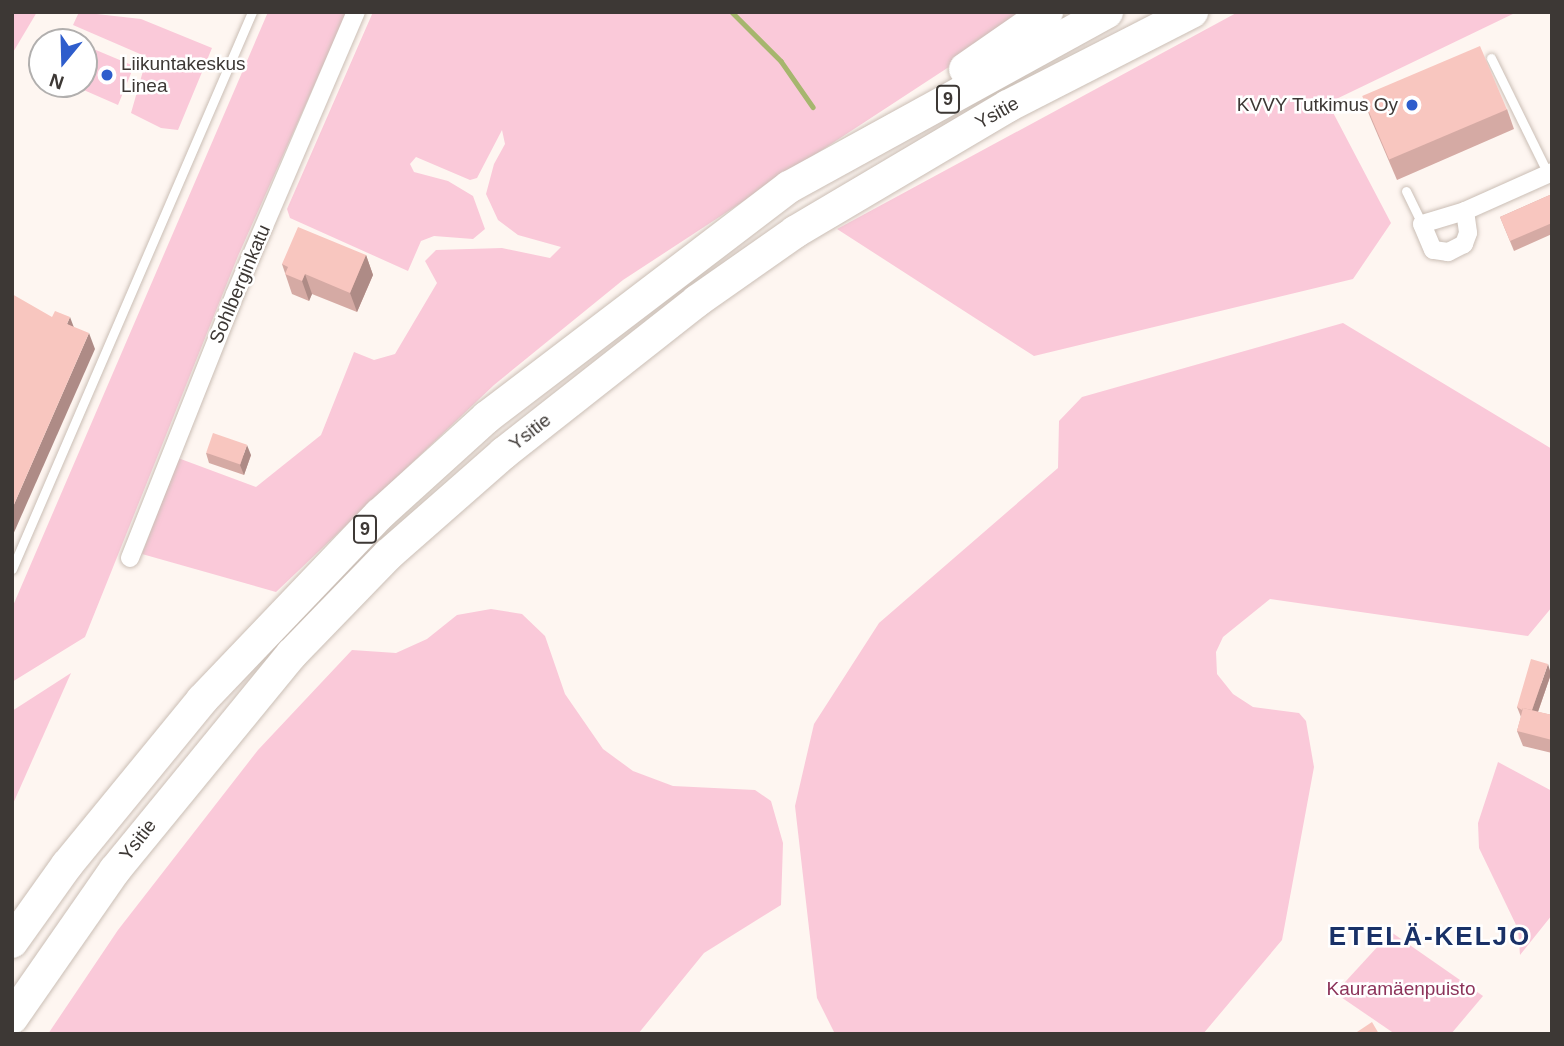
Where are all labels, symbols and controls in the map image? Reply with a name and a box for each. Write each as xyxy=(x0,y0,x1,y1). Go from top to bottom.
north arrow xyxy=(28,28,98,98)
place label: Liikuntakeskus Linea xyxy=(121,53,246,97)
marker: Liikuntakeskus Linea xyxy=(99,67,115,83)
text: N xyxy=(47,69,67,94)
road number: 9 xyxy=(936,84,960,114)
street label: Ysitie xyxy=(971,92,1023,134)
place label: KVVY Tutkimus Oy xyxy=(1236,94,1398,116)
marker: KVVY Tutkimus Oy xyxy=(1404,97,1420,113)
street label: Sohlberginkatu xyxy=(205,221,275,347)
street label: Ysitie xyxy=(505,409,555,455)
road number: 9 xyxy=(353,514,377,544)
street label: Ysitie xyxy=(115,815,161,865)
district label: ETELÄ-KELJO xyxy=(1330,921,1530,953)
park label: Kauramäenpuisto xyxy=(1327,978,1475,1000)

